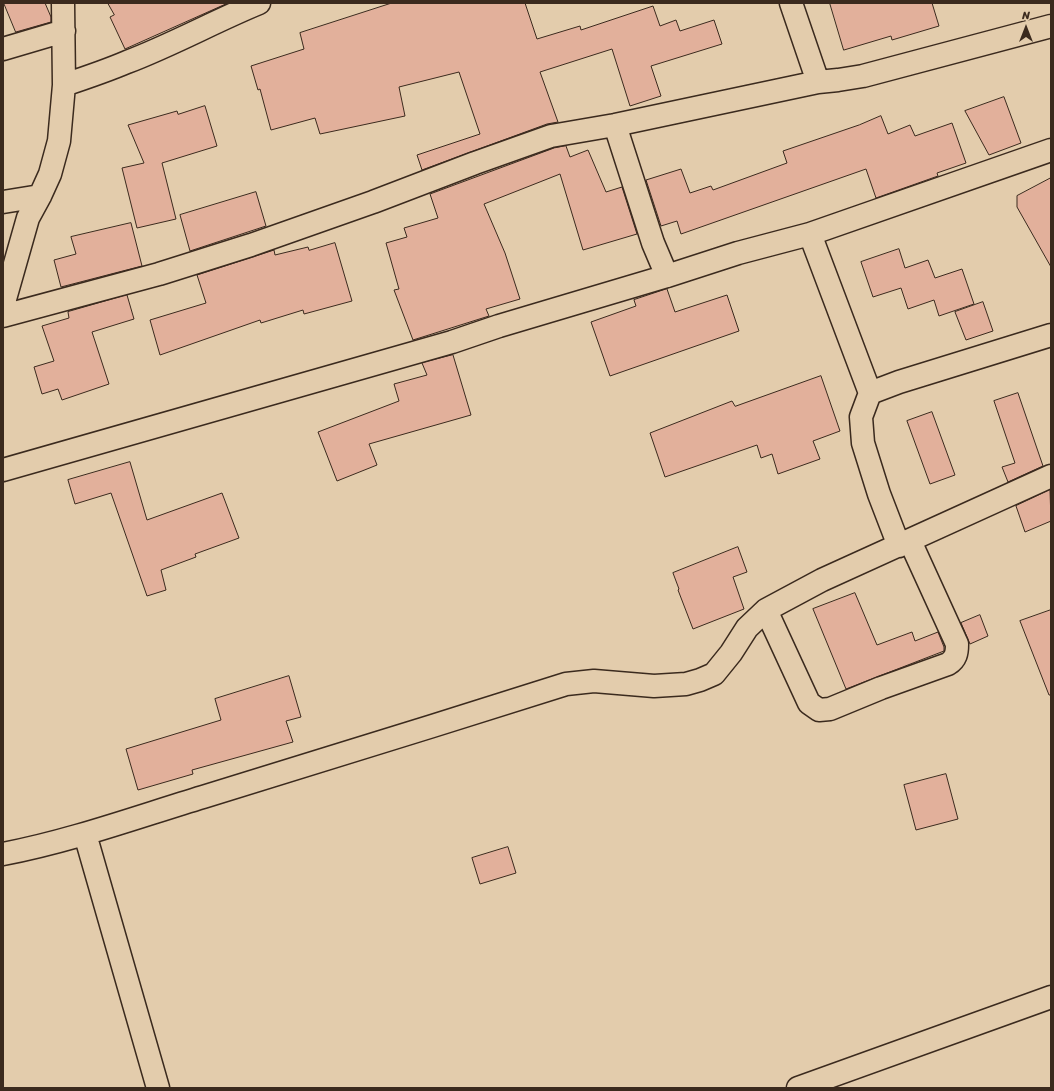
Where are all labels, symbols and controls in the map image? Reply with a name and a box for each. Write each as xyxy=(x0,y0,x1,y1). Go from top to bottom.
text: N xyxy=(1022,6,1030,25)
north arrow xyxy=(1006,8,1046,48)

